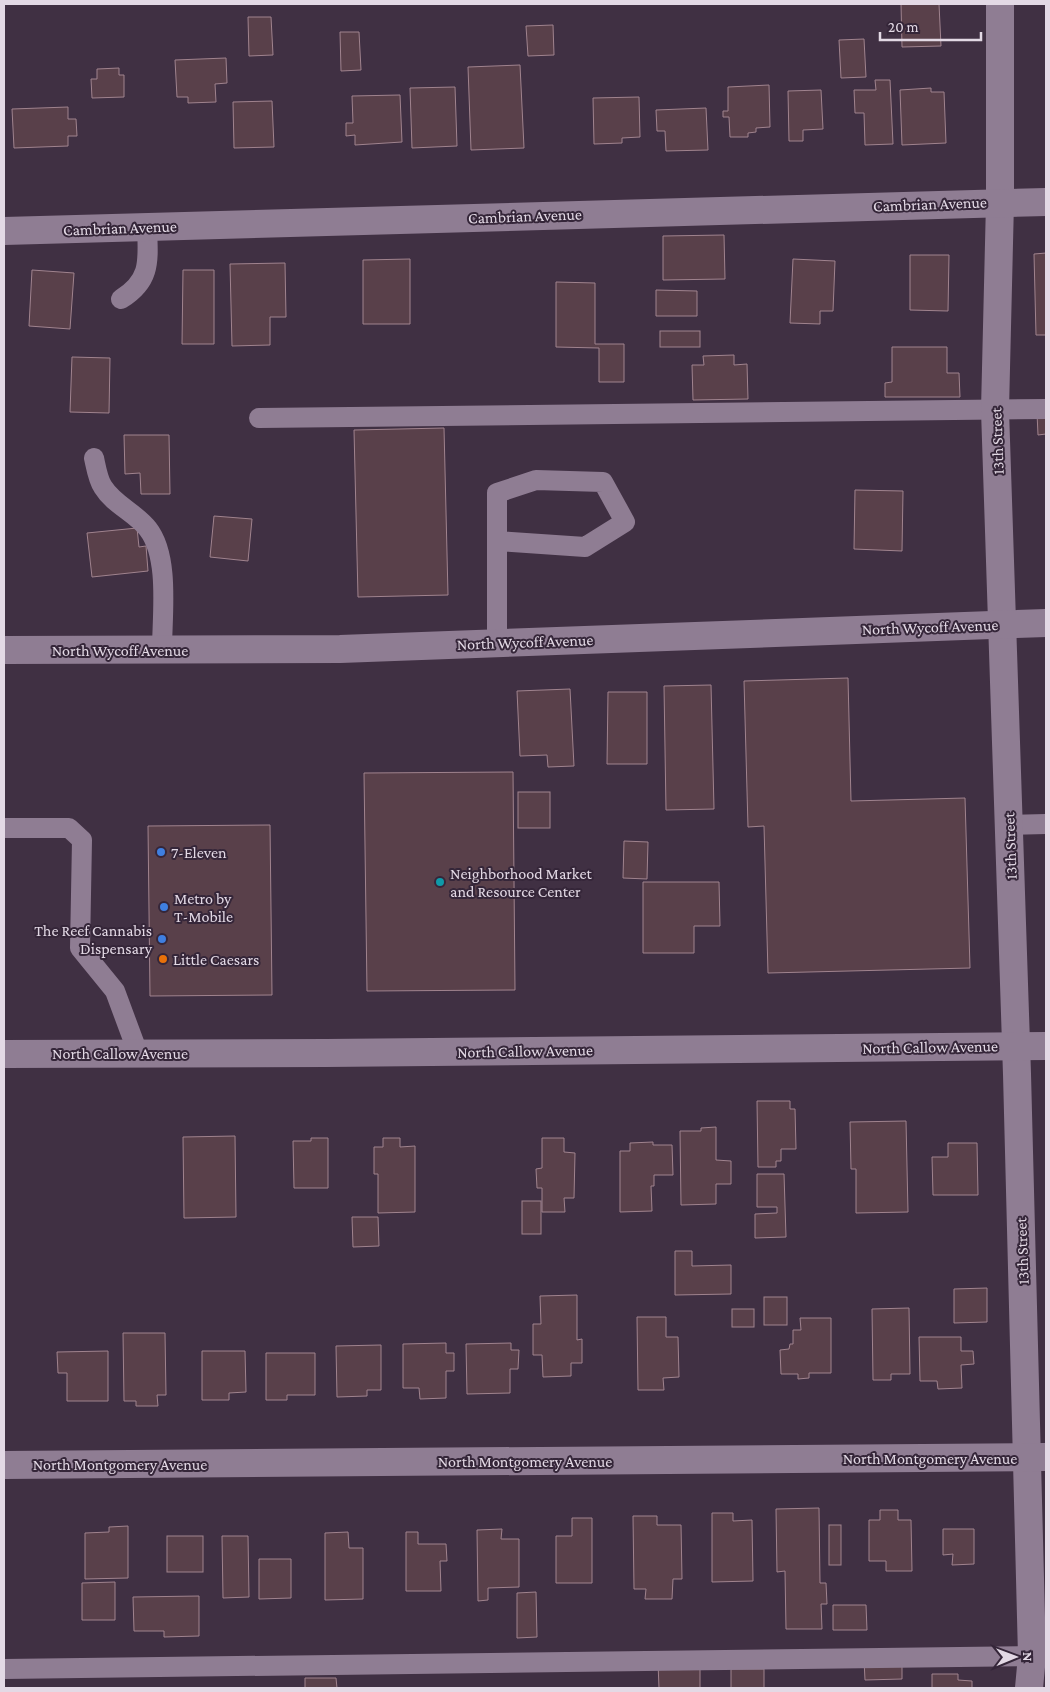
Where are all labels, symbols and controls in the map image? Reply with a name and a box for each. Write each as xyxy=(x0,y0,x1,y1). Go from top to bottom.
scale bar xyxy=(880,10,981,42)
text: 20 m xyxy=(888,19,919,35)
street label: Cambrian Avenue xyxy=(873,194,987,214)
street label: Cambrian Avenue xyxy=(468,206,582,226)
street label: Cambrian Avenue xyxy=(63,218,177,238)
street label: 13th Street xyxy=(987,406,1007,475)
street label: North Wycoff Avenue xyxy=(861,616,999,639)
street label: North Wycoff Avenue xyxy=(456,631,594,654)
street label: North Wycoff Avenue xyxy=(52,642,188,660)
street label: 13th Street xyxy=(1000,811,1020,880)
place label: 7-Eleven xyxy=(171,844,227,861)
marker: 7-Eleven xyxy=(155,846,167,858)
place label: Neighborhood Market and Resource Center xyxy=(450,865,592,900)
marker: Neighborhood Market and Resource Center xyxy=(434,876,446,888)
place label: Metro by T-Mobile xyxy=(174,890,233,925)
marker: Metro by T-Mobile xyxy=(158,901,170,913)
place label: The Reef Cannabis Dispensary xyxy=(34,922,153,958)
marker: The Reef Cannabis Dispensary xyxy=(156,933,168,945)
place label: Little Caesars xyxy=(173,951,259,968)
marker: Little Caesars xyxy=(157,953,169,965)
street label: North Callow Avenue xyxy=(862,1037,998,1057)
street label: North Callow Avenue xyxy=(457,1041,593,1061)
street label: North Callow Avenue xyxy=(52,1045,188,1062)
street label: 13th Street xyxy=(1012,1216,1032,1285)
street label: North Montgomery Avenue xyxy=(843,1450,1017,1468)
street label: North Montgomery Avenue xyxy=(438,1453,612,1471)
street label: North Montgomery Avenue xyxy=(33,1456,207,1474)
north arrow xyxy=(990,1632,1040,1682)
text: N xyxy=(1020,1652,1036,1662)

